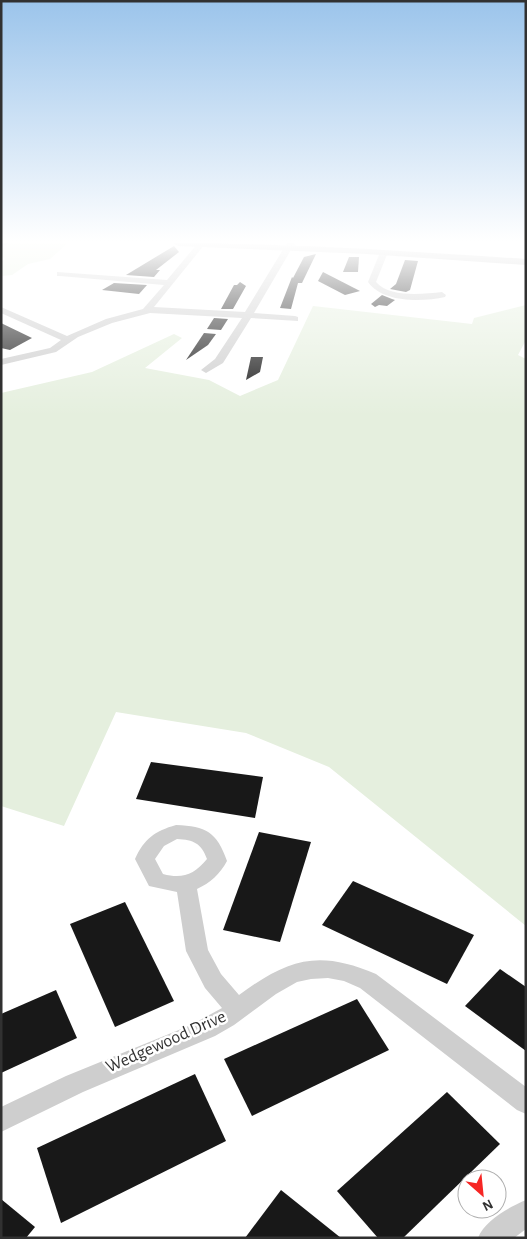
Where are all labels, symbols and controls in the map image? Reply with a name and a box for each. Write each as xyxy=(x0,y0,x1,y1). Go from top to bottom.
street label: Wedgewood Drive xyxy=(103,1007,229,1077)
north arrow xyxy=(457,1169,507,1219)
text: N xyxy=(480,1196,495,1213)

